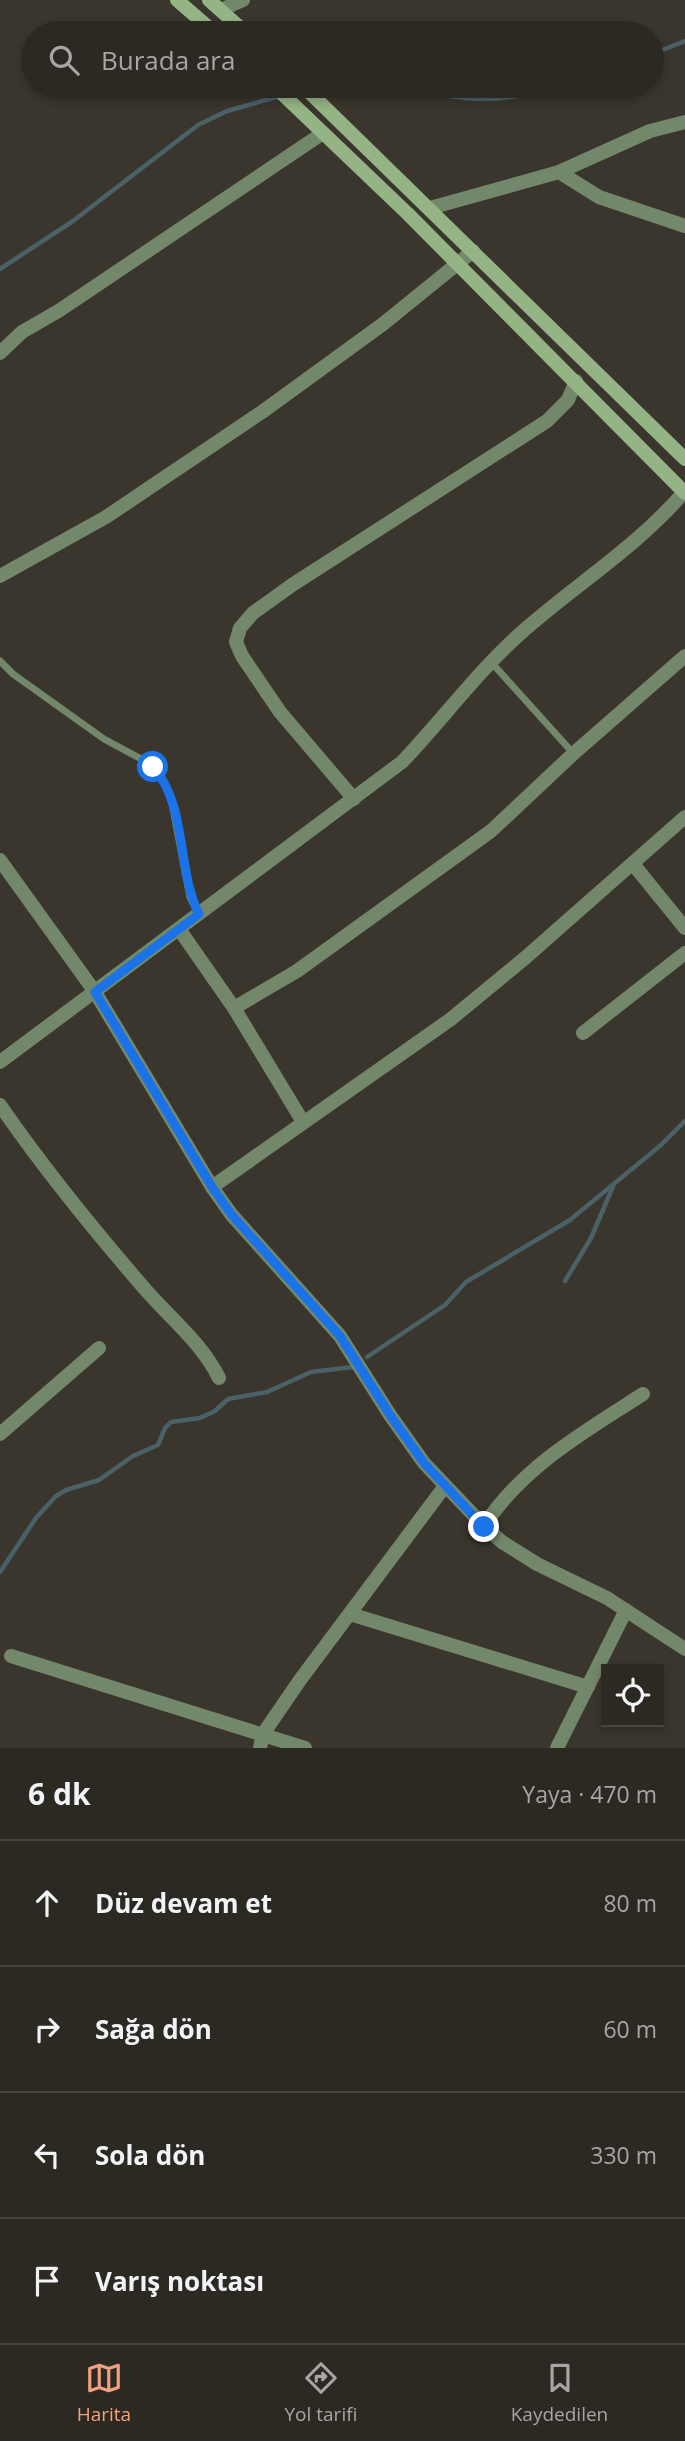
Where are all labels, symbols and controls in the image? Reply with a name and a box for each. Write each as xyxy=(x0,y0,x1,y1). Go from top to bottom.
search box xyxy=(21,21,664,98)
icon: search xyxy=(45,41,83,79)
text: Burada ara xyxy=(101,42,235,78)
route start xyxy=(137,751,168,782)
route end xyxy=(468,1511,499,1542)
map controls xyxy=(601,1664,664,1727)
button: locate xyxy=(601,1664,664,1727)
text: 6 dk xyxy=(28,1773,91,1814)
text: Yaya · 470 m xyxy=(522,1778,657,1810)
icon: ahead xyxy=(28,1884,66,1922)
text: Düz devam et xyxy=(95,1885,272,1921)
text: 80 m xyxy=(603,1887,657,1919)
icon: right xyxy=(28,2010,66,2048)
text: Sağa dön xyxy=(95,2011,212,2047)
text: 60 m xyxy=(603,2013,657,2045)
icon: left xyxy=(28,2136,66,2174)
text: Sola dön xyxy=(95,2137,205,2173)
text: 330 m xyxy=(590,2139,657,2171)
icon: arrive xyxy=(28,2262,66,2300)
text: Varış noktası xyxy=(95,2263,264,2299)
tab: Harita xyxy=(77,2359,131,2427)
tab: Yol tarifi xyxy=(285,2359,357,2427)
tab: Kaydedilen xyxy=(511,2359,608,2427)

